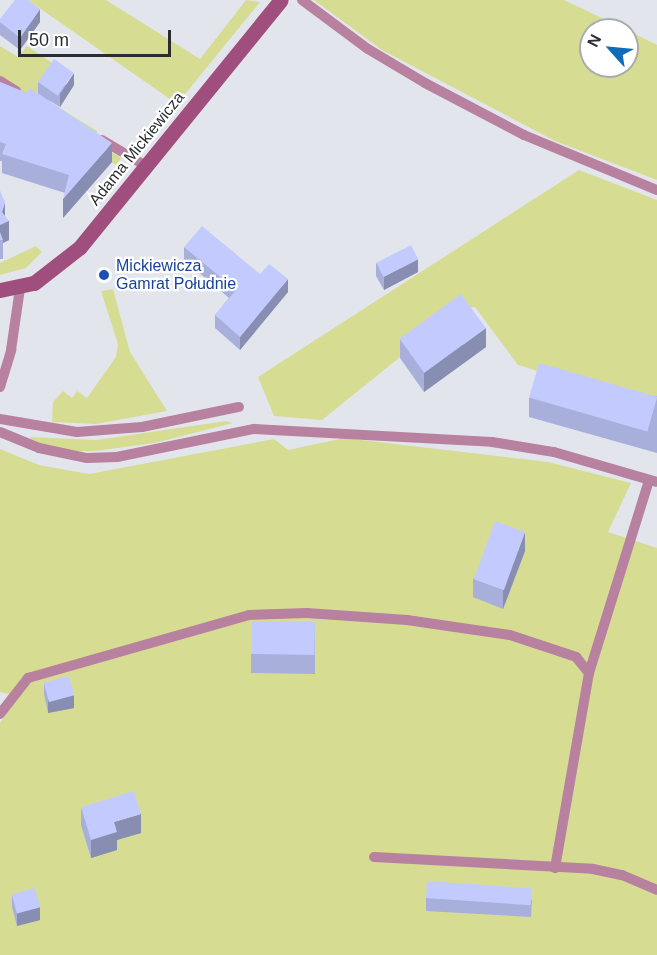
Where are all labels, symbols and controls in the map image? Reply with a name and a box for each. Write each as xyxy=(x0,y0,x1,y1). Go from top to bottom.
scale bar xyxy=(21,18,174,56)
north arrow xyxy=(579,18,639,78)
text: 50 m xyxy=(29,30,69,50)
text: N xyxy=(584,31,604,50)
street label: Adama Mickiewicza xyxy=(85,88,189,210)
place label: Mickiewicza Gamrat Południe xyxy=(116,256,236,294)
marker: Mickiewicza Gamrat Południe xyxy=(97,268,111,282)

